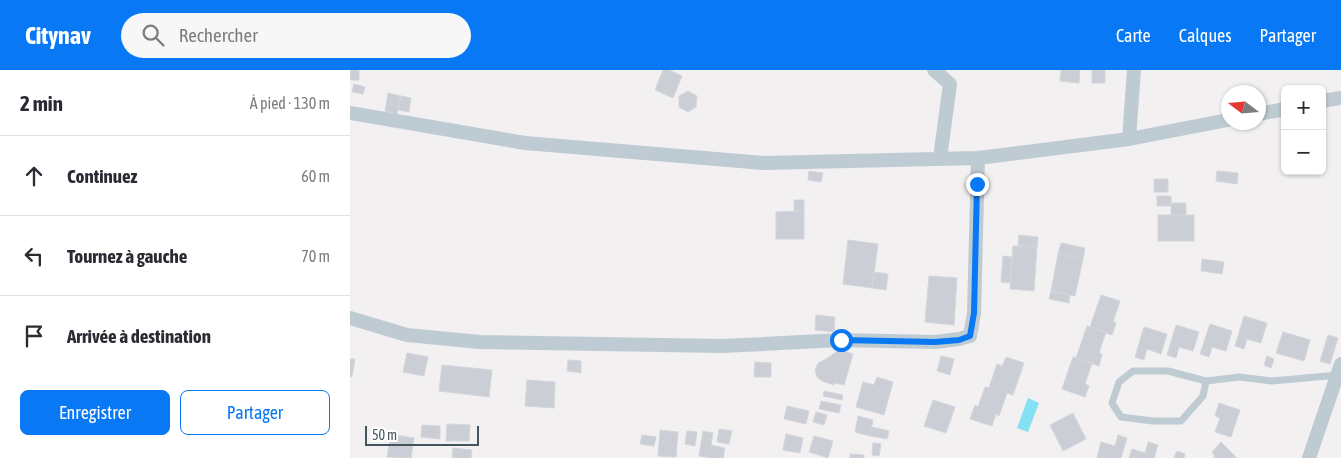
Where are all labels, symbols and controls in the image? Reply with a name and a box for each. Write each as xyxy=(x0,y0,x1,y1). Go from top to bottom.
search box xyxy=(121,13,471,58)
icon: search xyxy=(139,21,167,49)
text: Citynav xyxy=(25,22,91,49)
text: Rechercher xyxy=(179,24,258,46)
text: Carte xyxy=(1116,25,1151,46)
text: Calques xyxy=(1179,25,1232,46)
text: Partager xyxy=(1260,25,1316,46)
north arrow xyxy=(1221,85,1266,130)
map controls xyxy=(1281,85,1326,175)
button: + xyxy=(1281,85,1326,130)
text: 2 min xyxy=(20,91,63,115)
text: À pied · 130 m xyxy=(250,94,330,112)
button: − xyxy=(1281,130,1326,175)
icon: ahead xyxy=(20,162,48,190)
text: Continuez xyxy=(67,165,137,187)
text: 60 m xyxy=(301,167,330,185)
route end xyxy=(966,173,989,196)
icon: left xyxy=(20,242,48,270)
text: Tournez à gauche xyxy=(67,245,187,267)
text: 70 m xyxy=(301,247,330,265)
icon: arrive xyxy=(20,322,48,350)
text: Arrivée à destination xyxy=(67,325,211,347)
route start xyxy=(830,329,853,352)
button: Enregistrer xyxy=(20,390,170,435)
button: Partager xyxy=(180,390,330,435)
scale bar xyxy=(365,423,479,446)
text: 50 m xyxy=(372,427,397,443)

